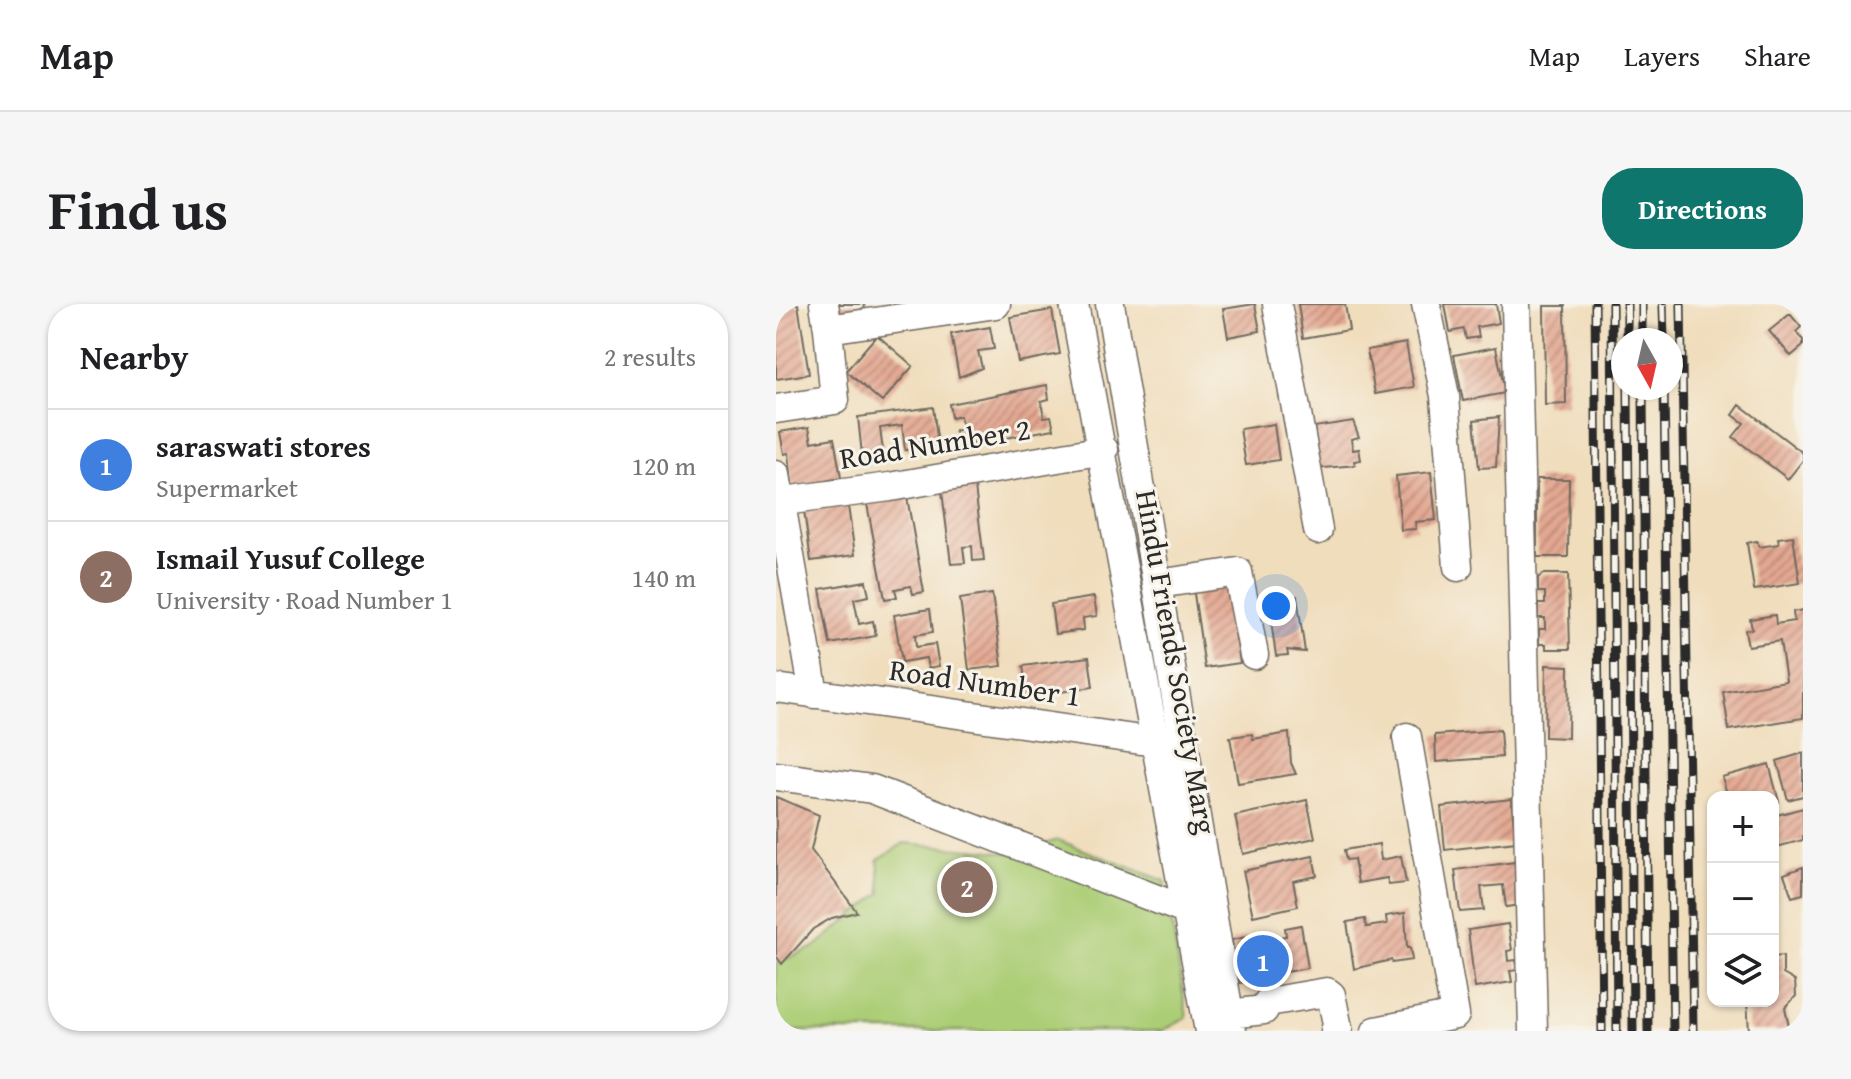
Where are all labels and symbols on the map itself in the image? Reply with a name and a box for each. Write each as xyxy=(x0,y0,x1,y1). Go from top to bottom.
north arrow xyxy=(1611,328,1683,400)
street label: Road Number 2 xyxy=(836,406,1033,480)
street label: Hindu Friends Society Marg xyxy=(1125,486,1229,837)
your location xyxy=(1256,586,1296,626)
street label: Road Number 1 xyxy=(887,647,1084,717)
pin: 2 xyxy=(941,857,993,917)
pin: 1 xyxy=(1237,931,1289,991)

